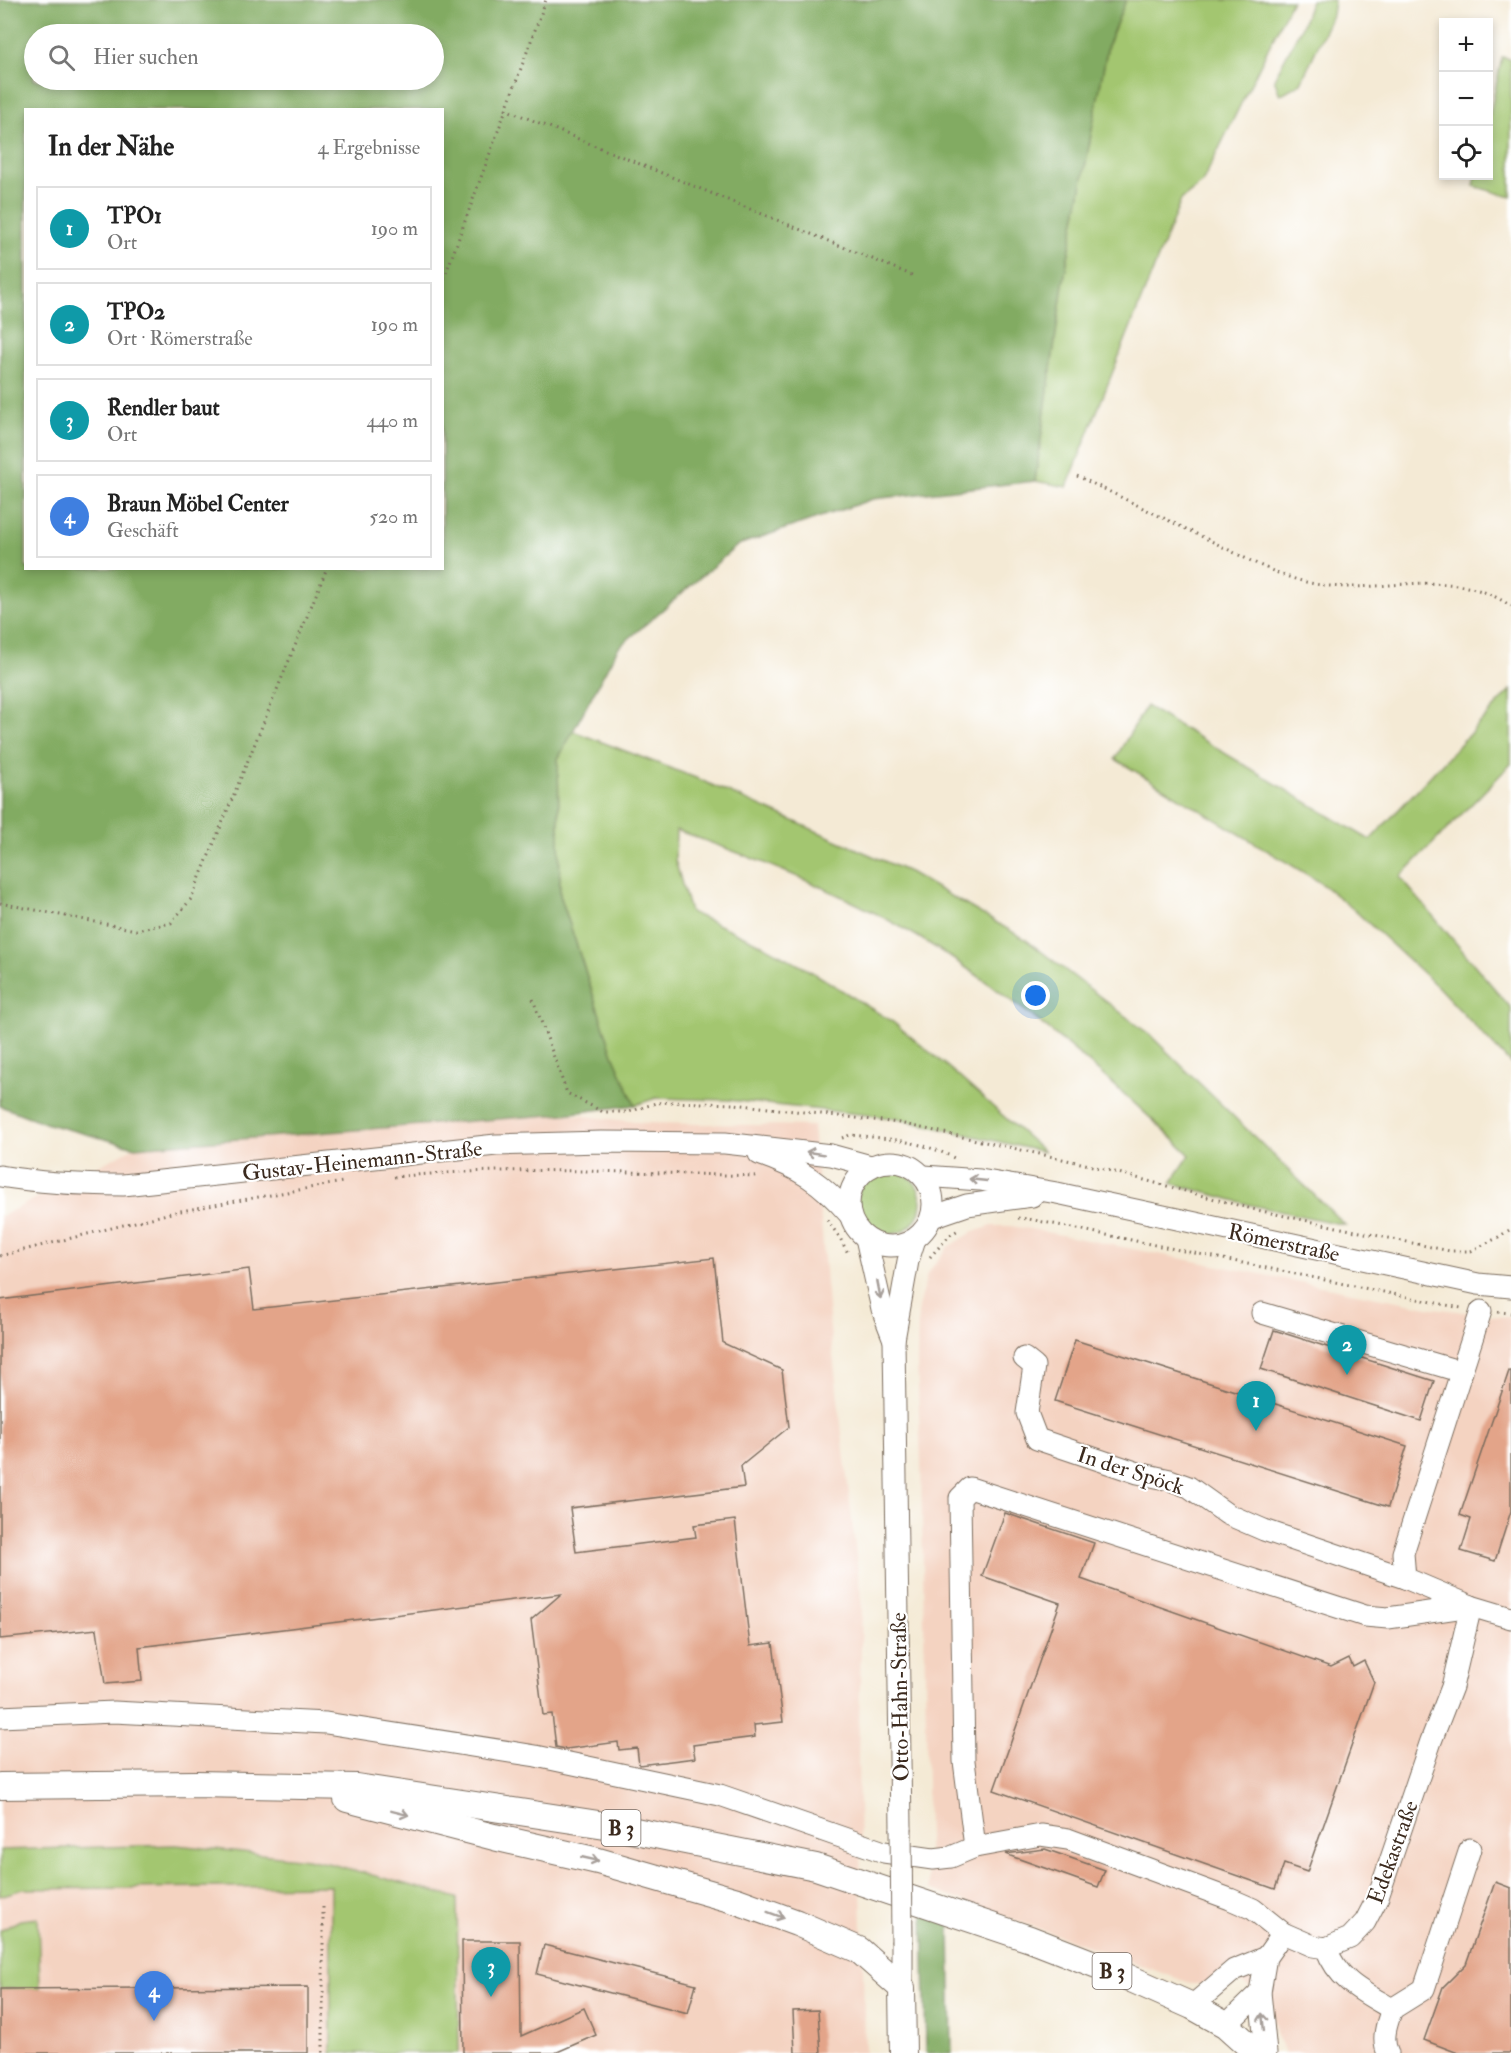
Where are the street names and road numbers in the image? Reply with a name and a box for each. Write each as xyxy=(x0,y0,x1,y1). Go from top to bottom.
street label: Gustav-Heinemann-Straße xyxy=(241,1134,484,1188)
street label: Römerstraße xyxy=(1225,1217,1342,1268)
street label: In der Spöck xyxy=(1073,1440,1188,1503)
street label: Otto-Hahn-Straße xyxy=(885,1612,915,1782)
street label: Edekastraße xyxy=(1361,1797,1425,1908)
road number: B 3 xyxy=(602,1810,640,1846)
road number: B 3 xyxy=(1092,1953,1132,1989)

